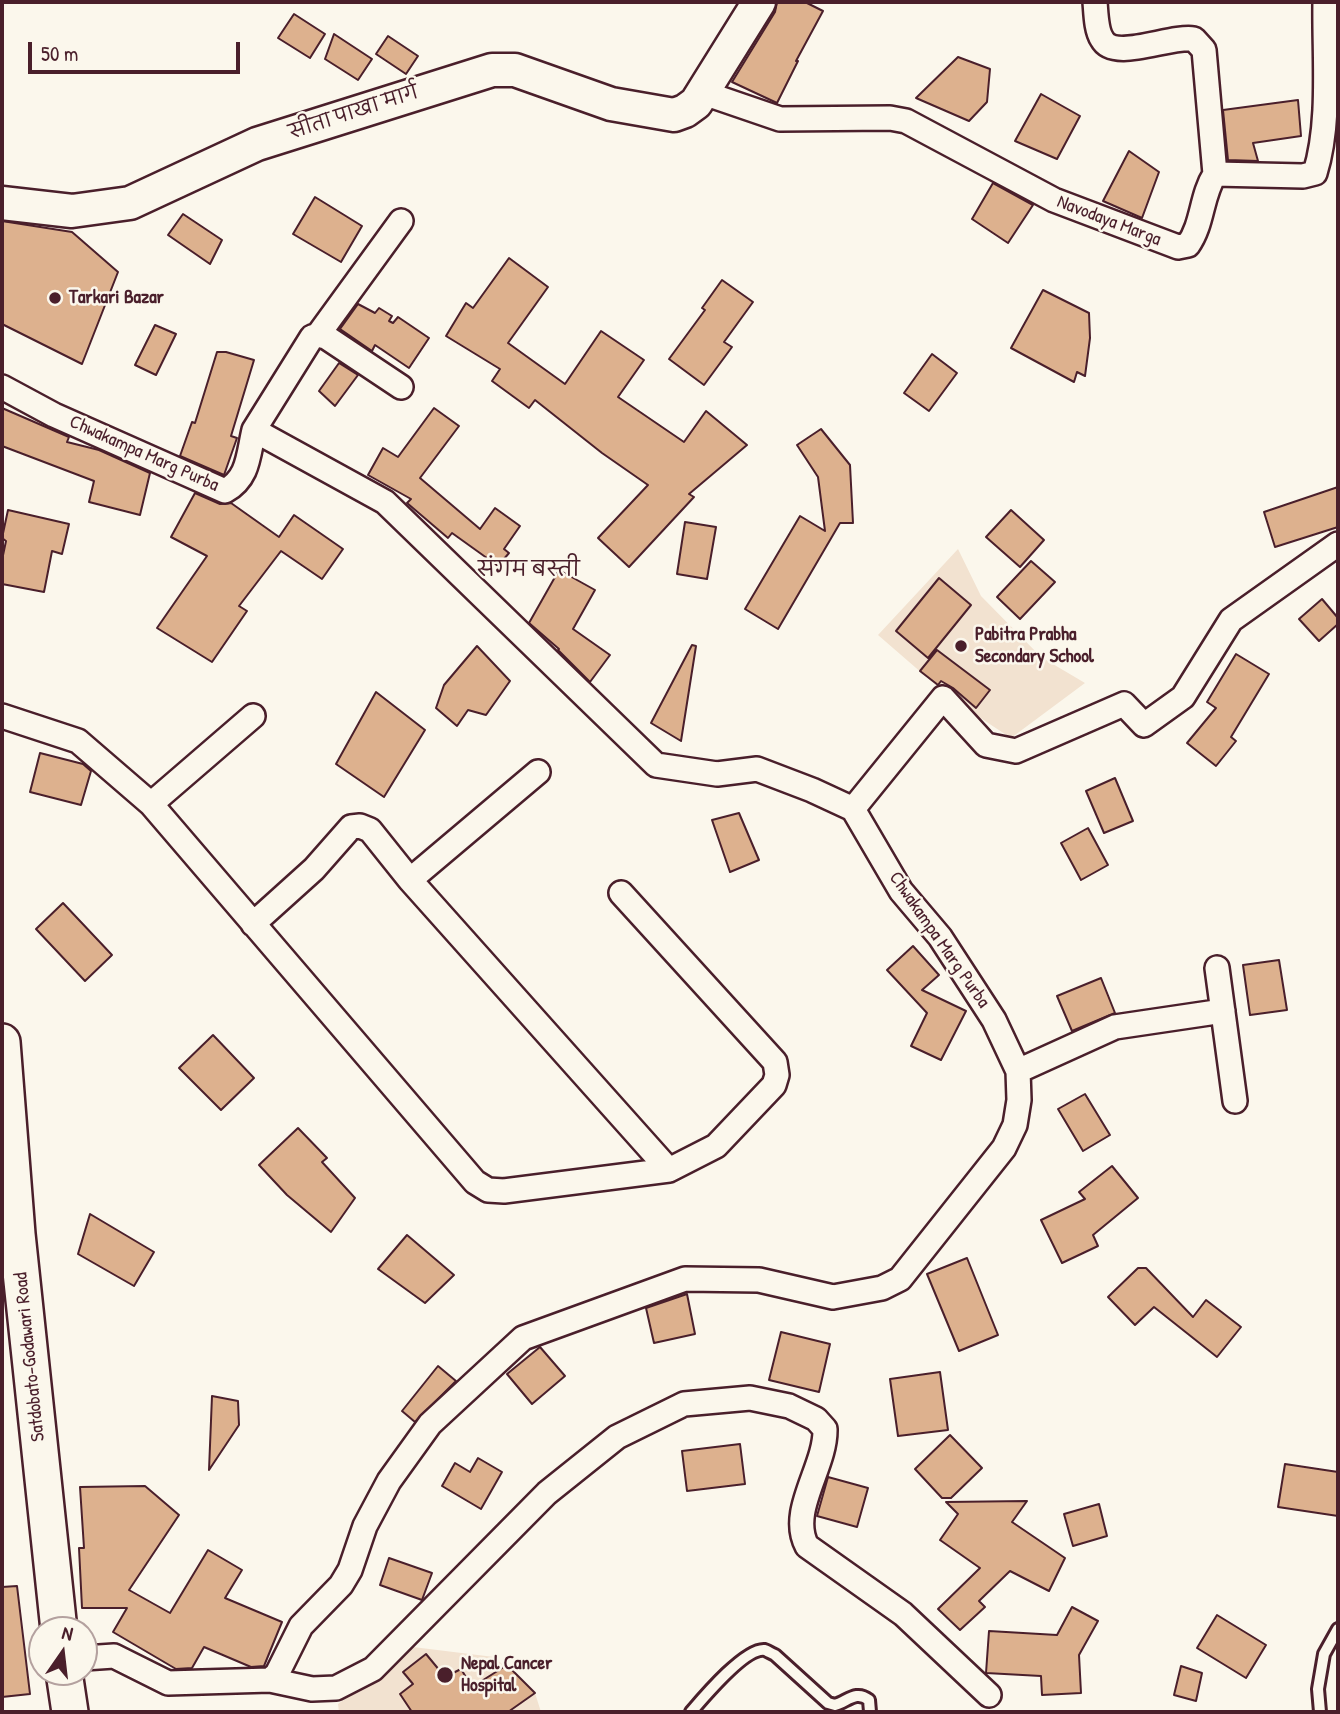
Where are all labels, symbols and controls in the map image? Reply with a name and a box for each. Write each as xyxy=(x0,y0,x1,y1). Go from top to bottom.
scale bar xyxy=(32,28,243,72)
text: 50 m xyxy=(41,39,78,68)
street label: सीता पाखा मार्ग xyxy=(286,81,422,145)
street label: Navodaya Marga xyxy=(1054,191,1164,251)
place label: Tarkari Bazar xyxy=(69,287,164,309)
marker: Tarkari Bazar xyxy=(47,290,63,306)
street label: Chwakampa Marg Purba xyxy=(66,411,222,497)
district label: संगम बस्ती xyxy=(476,557,580,583)
place label: Pabitra Prabha Secondary School xyxy=(975,624,1094,668)
marker: Pabitra Prabha Secondary School xyxy=(953,638,969,654)
street label: Chwakampa Marg Purba xyxy=(883,867,995,1013)
street label: Satdobato-Godawari Road xyxy=(10,1271,50,1443)
north arrow xyxy=(28,1616,98,1686)
text: N xyxy=(60,1619,76,1646)
place label: Nepal Cancer Hospital xyxy=(461,1653,552,1697)
marker: Nepal Cancer Hospital xyxy=(435,1665,455,1685)

